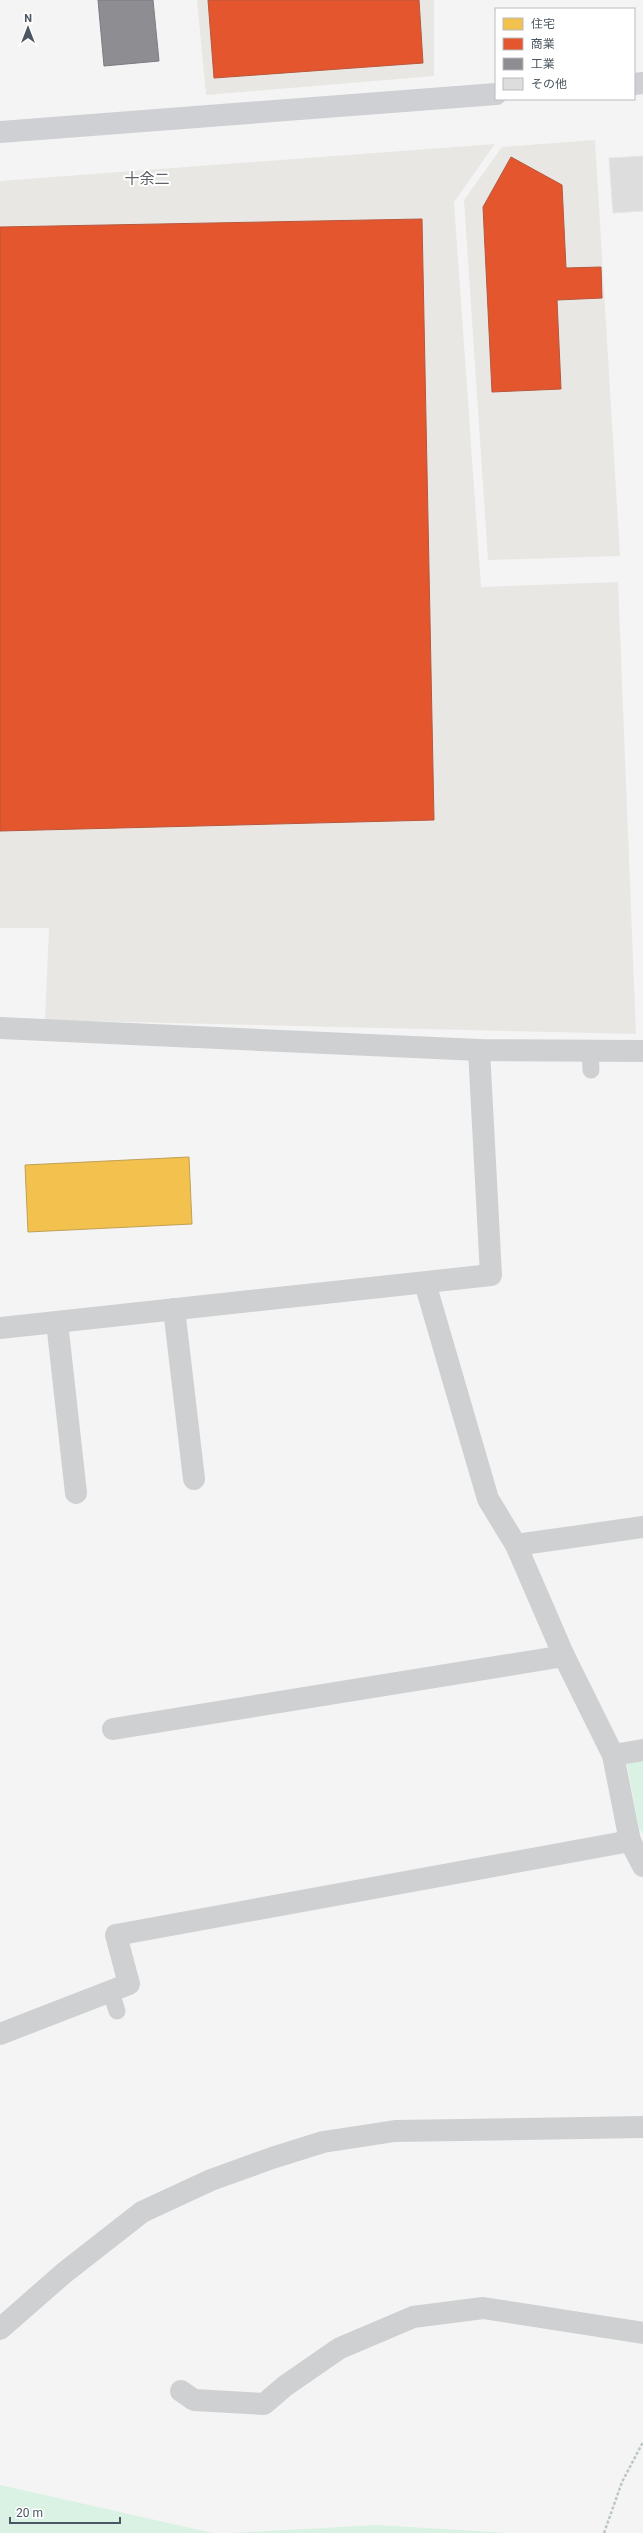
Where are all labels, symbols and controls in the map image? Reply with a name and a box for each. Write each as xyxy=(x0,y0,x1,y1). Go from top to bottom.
north arrow xyxy=(8,8,48,48)
legend xyxy=(495,8,635,100)
text: N xyxy=(24,12,32,25)
text: 住宅 xyxy=(531,17,555,31)
text: 商業 xyxy=(531,37,555,51)
text: 工業 xyxy=(531,57,555,71)
text: その他 xyxy=(531,77,567,91)
district label: 十余二 xyxy=(124,170,170,188)
scale bar xyxy=(10,2499,120,2525)
text: 20 m xyxy=(16,2506,43,2520)

